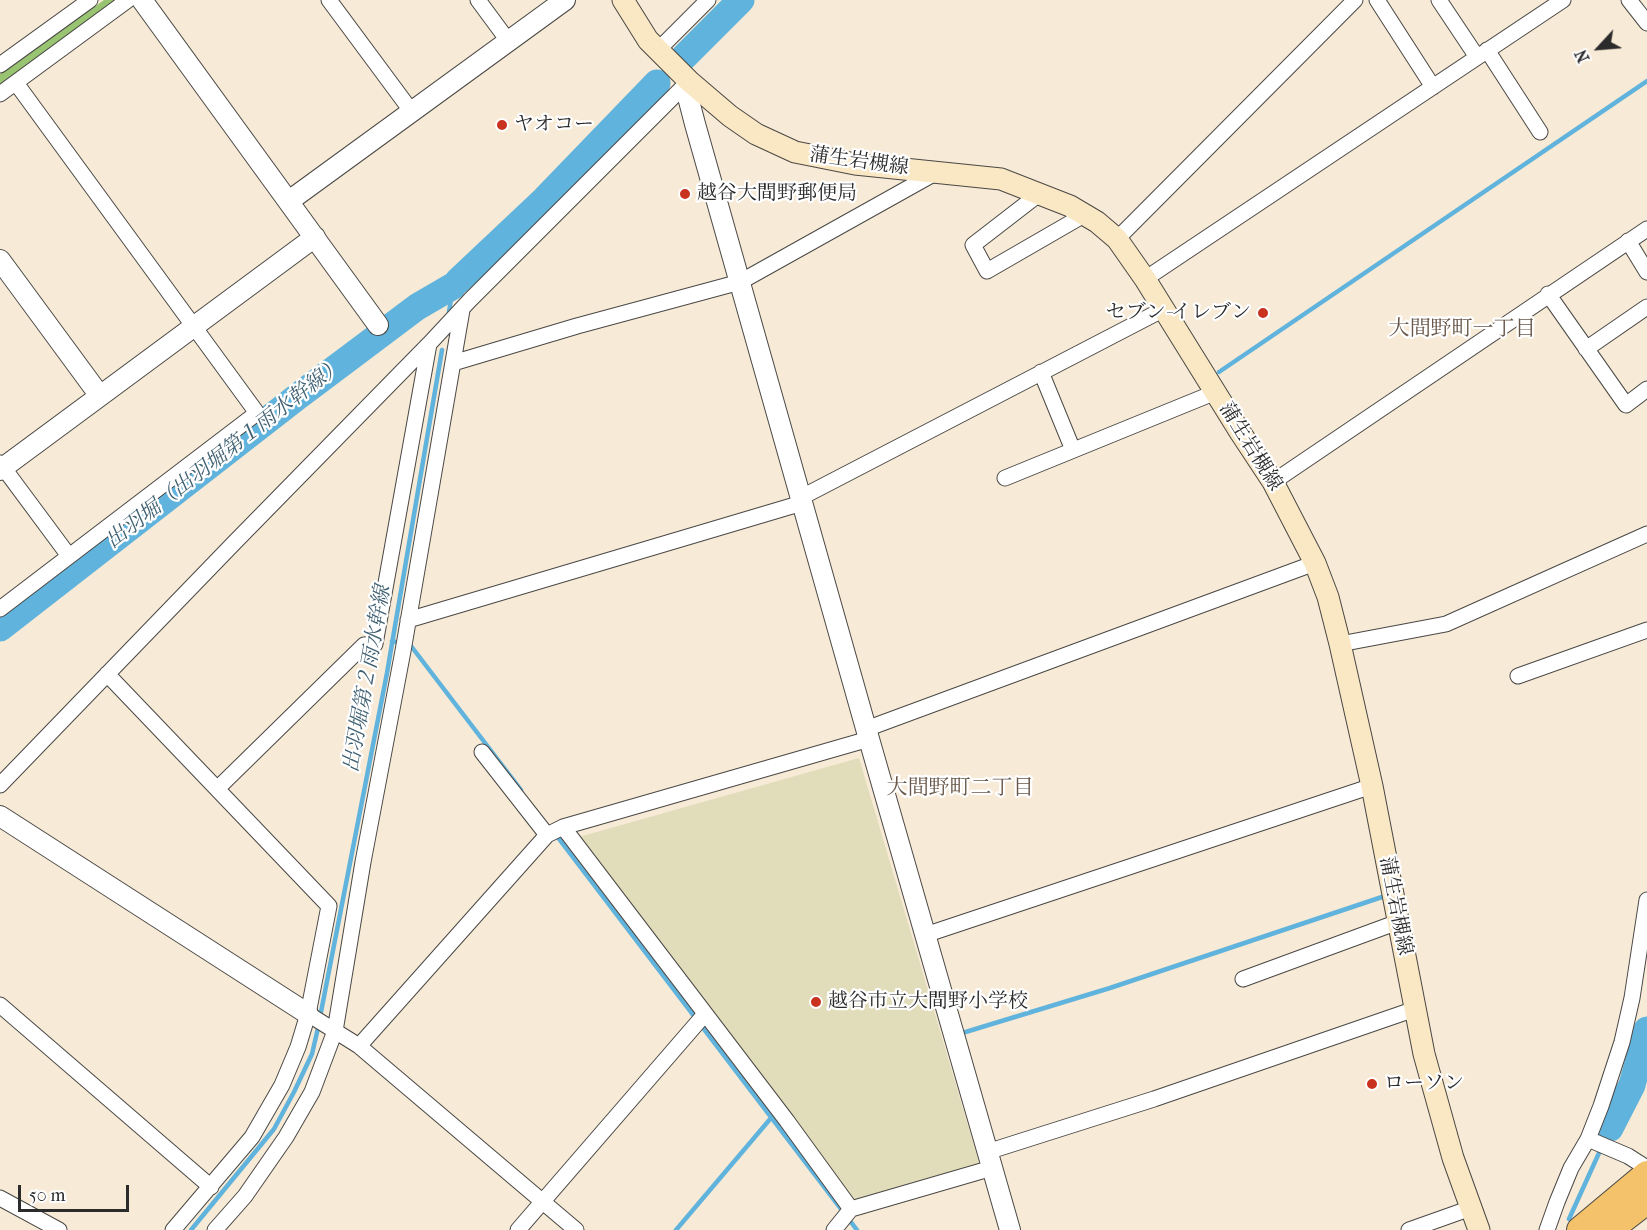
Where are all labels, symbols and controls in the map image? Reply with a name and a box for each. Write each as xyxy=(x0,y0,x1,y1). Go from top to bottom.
north arrow xyxy=(1569,18,1629,78)
text: N xyxy=(1571,46,1594,66)
place label: ヤオコー xyxy=(514,113,594,137)
marker: ヤオコー xyxy=(495,118,509,132)
street label: 蒲生岩槻線 xyxy=(808,143,910,181)
place label: 越谷大間野郵便局 xyxy=(697,182,857,206)
marker: 越谷大間野郵便局 xyxy=(678,187,692,201)
place label: セブン-イレブン xyxy=(1106,301,1251,325)
marker: セブン-イレブン xyxy=(1256,306,1270,320)
district label: 大間野町一丁目 xyxy=(1389,317,1535,343)
water label: 出羽堀（出羽堀第１雨水幹線） xyxy=(101,354,349,554)
street label: 蒲生岩槻線 xyxy=(1213,398,1287,496)
water label: 出羽堀第２雨水幹線 xyxy=(339,584,397,774)
district label: 大間野町二丁目 xyxy=(887,776,1033,802)
street label: 蒲生岩槻線 xyxy=(1374,855,1416,957)
place label: 越谷市立大間野小学校 xyxy=(828,990,1028,1014)
marker: 越谷市立大間野小学校 xyxy=(809,995,823,1009)
place label: ローソン xyxy=(1384,1072,1464,1096)
marker: ローソン xyxy=(1365,1077,1379,1091)
scale bar xyxy=(21,1173,132,1211)
text: 50 m xyxy=(29,1185,65,1206)

